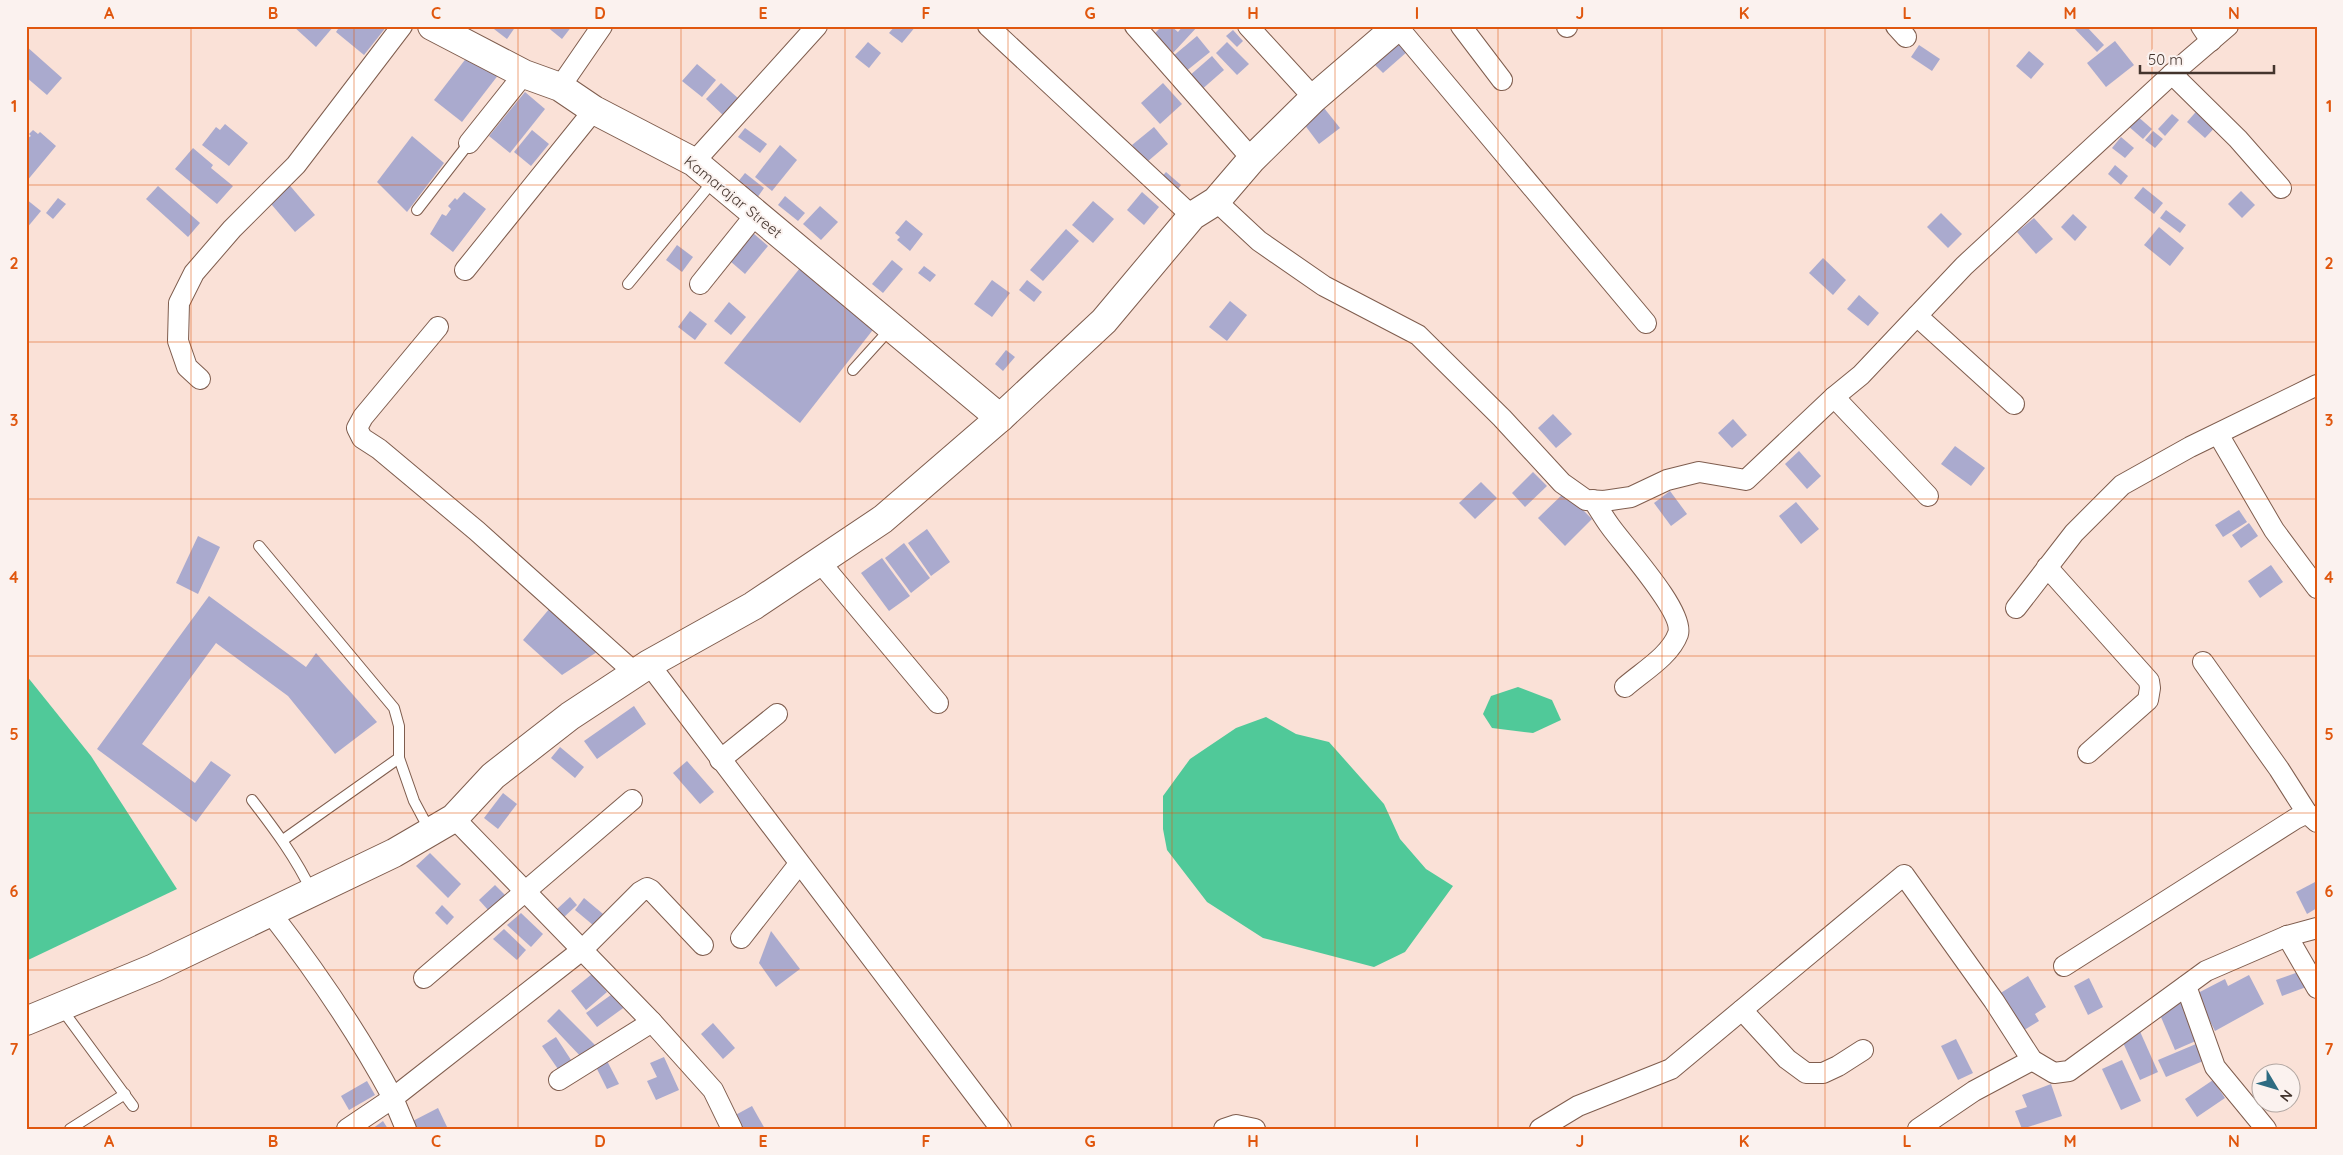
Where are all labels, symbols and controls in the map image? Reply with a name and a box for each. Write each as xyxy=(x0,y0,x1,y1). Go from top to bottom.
text: A xyxy=(104,3,115,23)
text: B xyxy=(268,3,278,23)
text: C xyxy=(431,3,441,23)
text: D xyxy=(594,3,606,23)
text: E xyxy=(758,3,768,23)
text: F xyxy=(922,3,931,23)
text: G xyxy=(1084,3,1096,23)
text: H xyxy=(1247,3,1259,23)
text: I xyxy=(1415,3,1419,23)
text: J xyxy=(1576,3,1584,23)
text: K xyxy=(1739,3,1749,23)
text: L xyxy=(1903,3,1912,23)
text: M xyxy=(2063,3,2077,23)
text: N xyxy=(2228,3,2240,23)
scale bar xyxy=(2140,42,2274,74)
text: 50 m xyxy=(2148,50,2183,69)
text: 1 xyxy=(11,96,17,116)
text: 1 xyxy=(2326,96,2332,116)
street label: Kamarajar Street xyxy=(680,151,786,242)
text: 2 xyxy=(9,253,19,273)
text: 2 xyxy=(2324,253,2334,273)
text: 3 xyxy=(10,410,18,430)
text: 3 xyxy=(2325,410,2333,430)
text: 4 xyxy=(9,567,19,587)
text: 4 xyxy=(2324,567,2334,587)
text: 5 xyxy=(9,724,19,744)
text: 5 xyxy=(2324,724,2334,744)
text: 6 xyxy=(10,881,19,901)
text: 6 xyxy=(2325,881,2334,901)
text: 7 xyxy=(10,1039,19,1059)
text: 7 xyxy=(2325,1039,2334,1059)
north arrow xyxy=(2250,1062,2300,1112)
text: N xyxy=(2276,1086,2297,1106)
text: A xyxy=(104,1131,115,1151)
text: B xyxy=(268,1131,278,1151)
text: C xyxy=(431,1131,441,1151)
text: D xyxy=(594,1131,606,1151)
text: E xyxy=(758,1131,768,1151)
text: F xyxy=(922,1131,931,1151)
text: G xyxy=(1084,1131,1096,1151)
text: H xyxy=(1247,1131,1259,1151)
text: I xyxy=(1415,1131,1419,1151)
text: J xyxy=(1576,1131,1584,1151)
text: K xyxy=(1739,1131,1749,1151)
text: L xyxy=(1903,1131,1912,1151)
text: M xyxy=(2063,1131,2077,1151)
text: N xyxy=(2228,1131,2240,1151)

